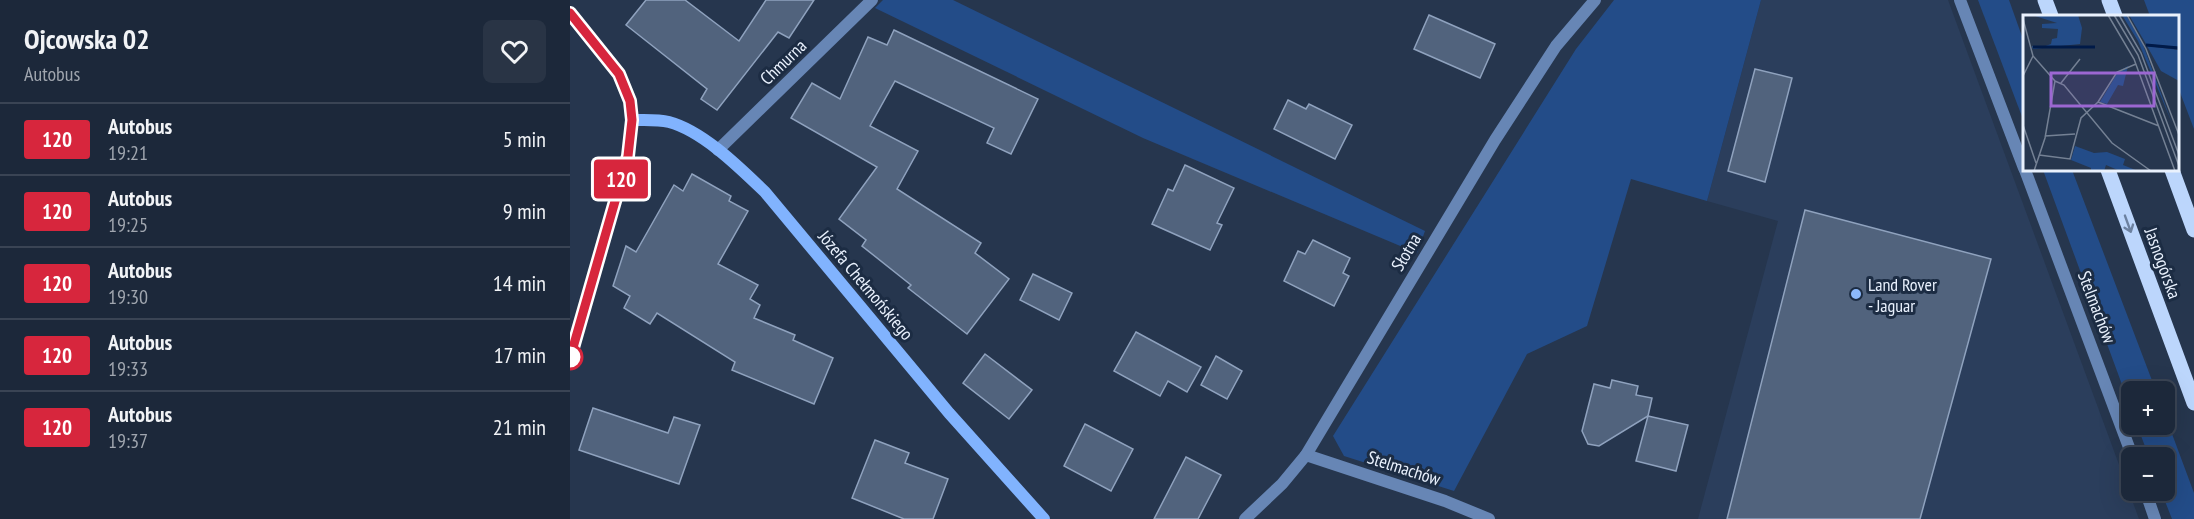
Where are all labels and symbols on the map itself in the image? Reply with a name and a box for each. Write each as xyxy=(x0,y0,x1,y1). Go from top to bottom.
inset map xyxy=(2023,15,2179,171)
street label: Chmurna xyxy=(755,34,811,90)
line badge: 120 xyxy=(586,160,656,198)
one-way arrow xyxy=(2123,215,2134,233)
street label: Jasnogórska xyxy=(2139,223,2186,302)
street label: Józefa Chełmońskiego xyxy=(813,225,919,345)
street label: Słotna xyxy=(1386,229,1426,275)
street label: Stelmachów xyxy=(2073,268,2121,347)
place label: Land Rover - Jaguar xyxy=(1868,273,1937,317)
marker: Land Rover - Jaguar xyxy=(1849,287,1863,301)
unlabelled marker xyxy=(557,344,583,370)
street label: Stelmachów xyxy=(1364,445,1444,491)

